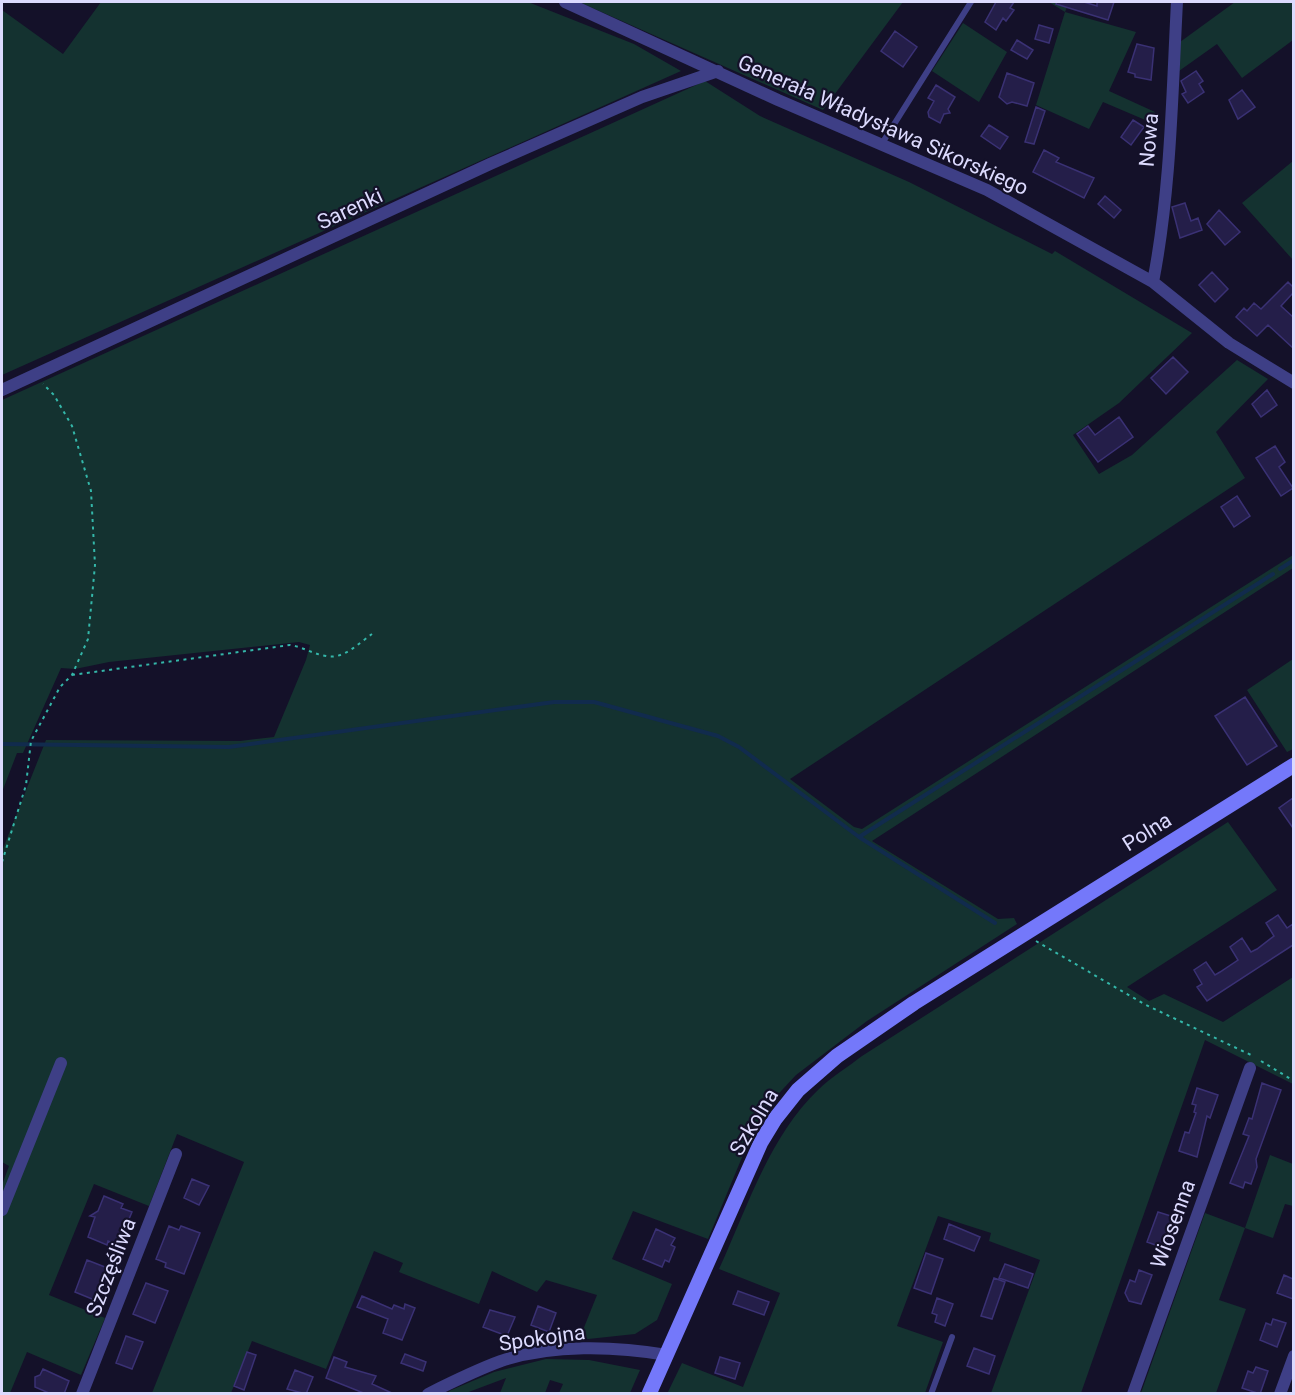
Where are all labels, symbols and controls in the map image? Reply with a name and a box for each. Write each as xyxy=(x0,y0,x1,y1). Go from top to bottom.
street label: Generała Władysława Sikorskiego xyxy=(734,50,1032,200)
street label: Nowa xyxy=(1135,112,1163,168)
street label: Sarenki xyxy=(314,183,386,235)
street label: Polna xyxy=(1118,808,1176,856)
street label: Szkolna xyxy=(725,1084,783,1160)
street label: Wiosenna xyxy=(1146,1177,1200,1271)
street label: Szczęśliwa xyxy=(81,1214,141,1320)
street label: Spokojna xyxy=(497,1320,587,1356)

